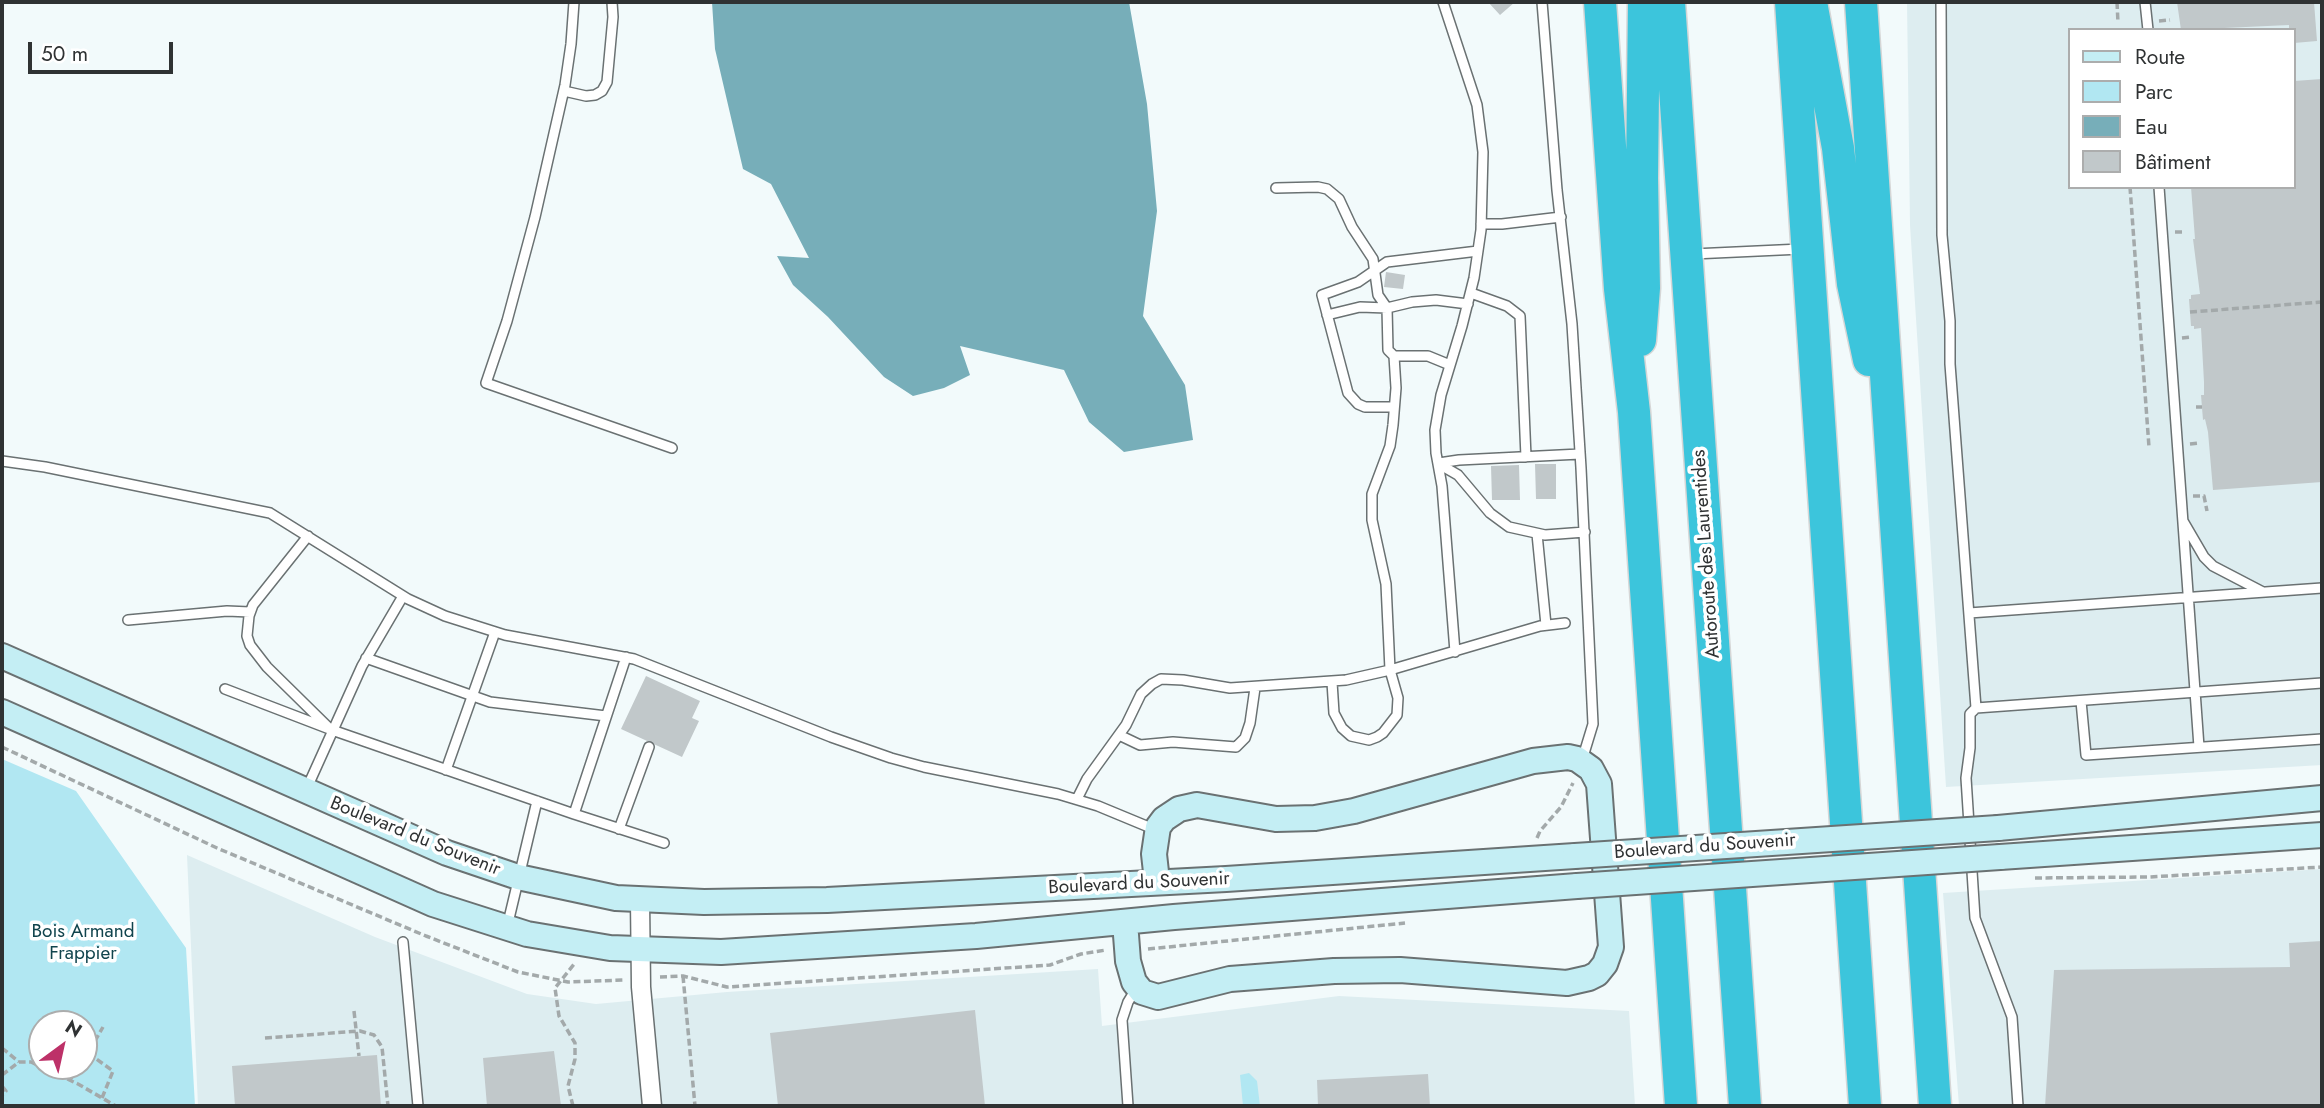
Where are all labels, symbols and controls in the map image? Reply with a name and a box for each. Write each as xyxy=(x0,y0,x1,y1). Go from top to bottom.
scale bar xyxy=(32,28,177,72)
legend xyxy=(2068,28,2296,189)
text: 50 m xyxy=(41,39,88,69)
text: Route xyxy=(2135,42,2185,72)
text: Parc xyxy=(2135,77,2173,107)
text: Eau xyxy=(2135,112,2168,142)
text: Bâtiment xyxy=(2135,147,2211,177)
street label: Autoroute des Laurentides xyxy=(1688,449,1726,659)
street label: Boulevard du Souvenir xyxy=(326,792,504,882)
street label: Boulevard du Souvenir xyxy=(1613,829,1797,865)
street label: Boulevard du Souvenir xyxy=(1048,868,1230,900)
park label: Bois Armand Frappier xyxy=(31,921,135,965)
north arrow xyxy=(28,1010,98,1080)
text: N xyxy=(60,1013,87,1044)

